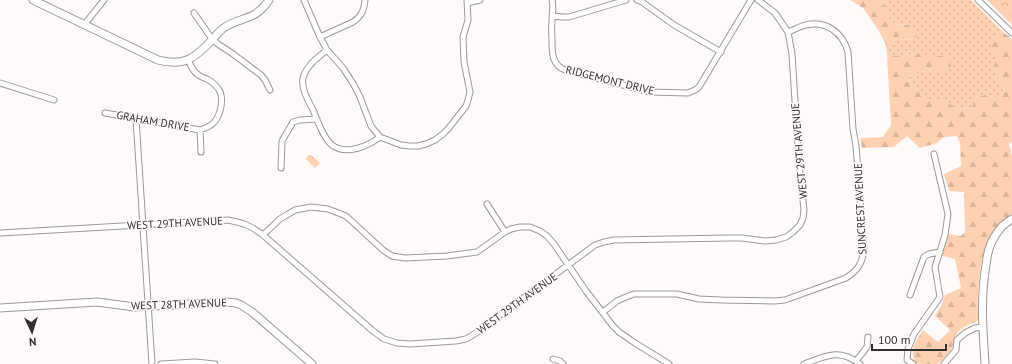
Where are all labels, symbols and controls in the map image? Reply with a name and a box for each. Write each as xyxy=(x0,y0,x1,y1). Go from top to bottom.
street label: RIDGEMONT DRIVE xyxy=(564,62,656,98)
street label: WEST 29TH AVENUE xyxy=(788,102,810,199)
street label: GRAHAM DRIVE xyxy=(115,108,191,134)
street label: SUNCREST AVENUE xyxy=(851,163,869,255)
street label: WEST 29TH AVENUE xyxy=(127,213,223,233)
street label: WEST 29TH AVENUE xyxy=(474,269,560,337)
street label: WEST 28TH AVENUE xyxy=(131,295,227,313)
north arrow xyxy=(12,312,52,352)
scale bar xyxy=(872,326,946,352)
text: 100 m xyxy=(878,332,911,347)
text: N xyxy=(29,335,37,349)

